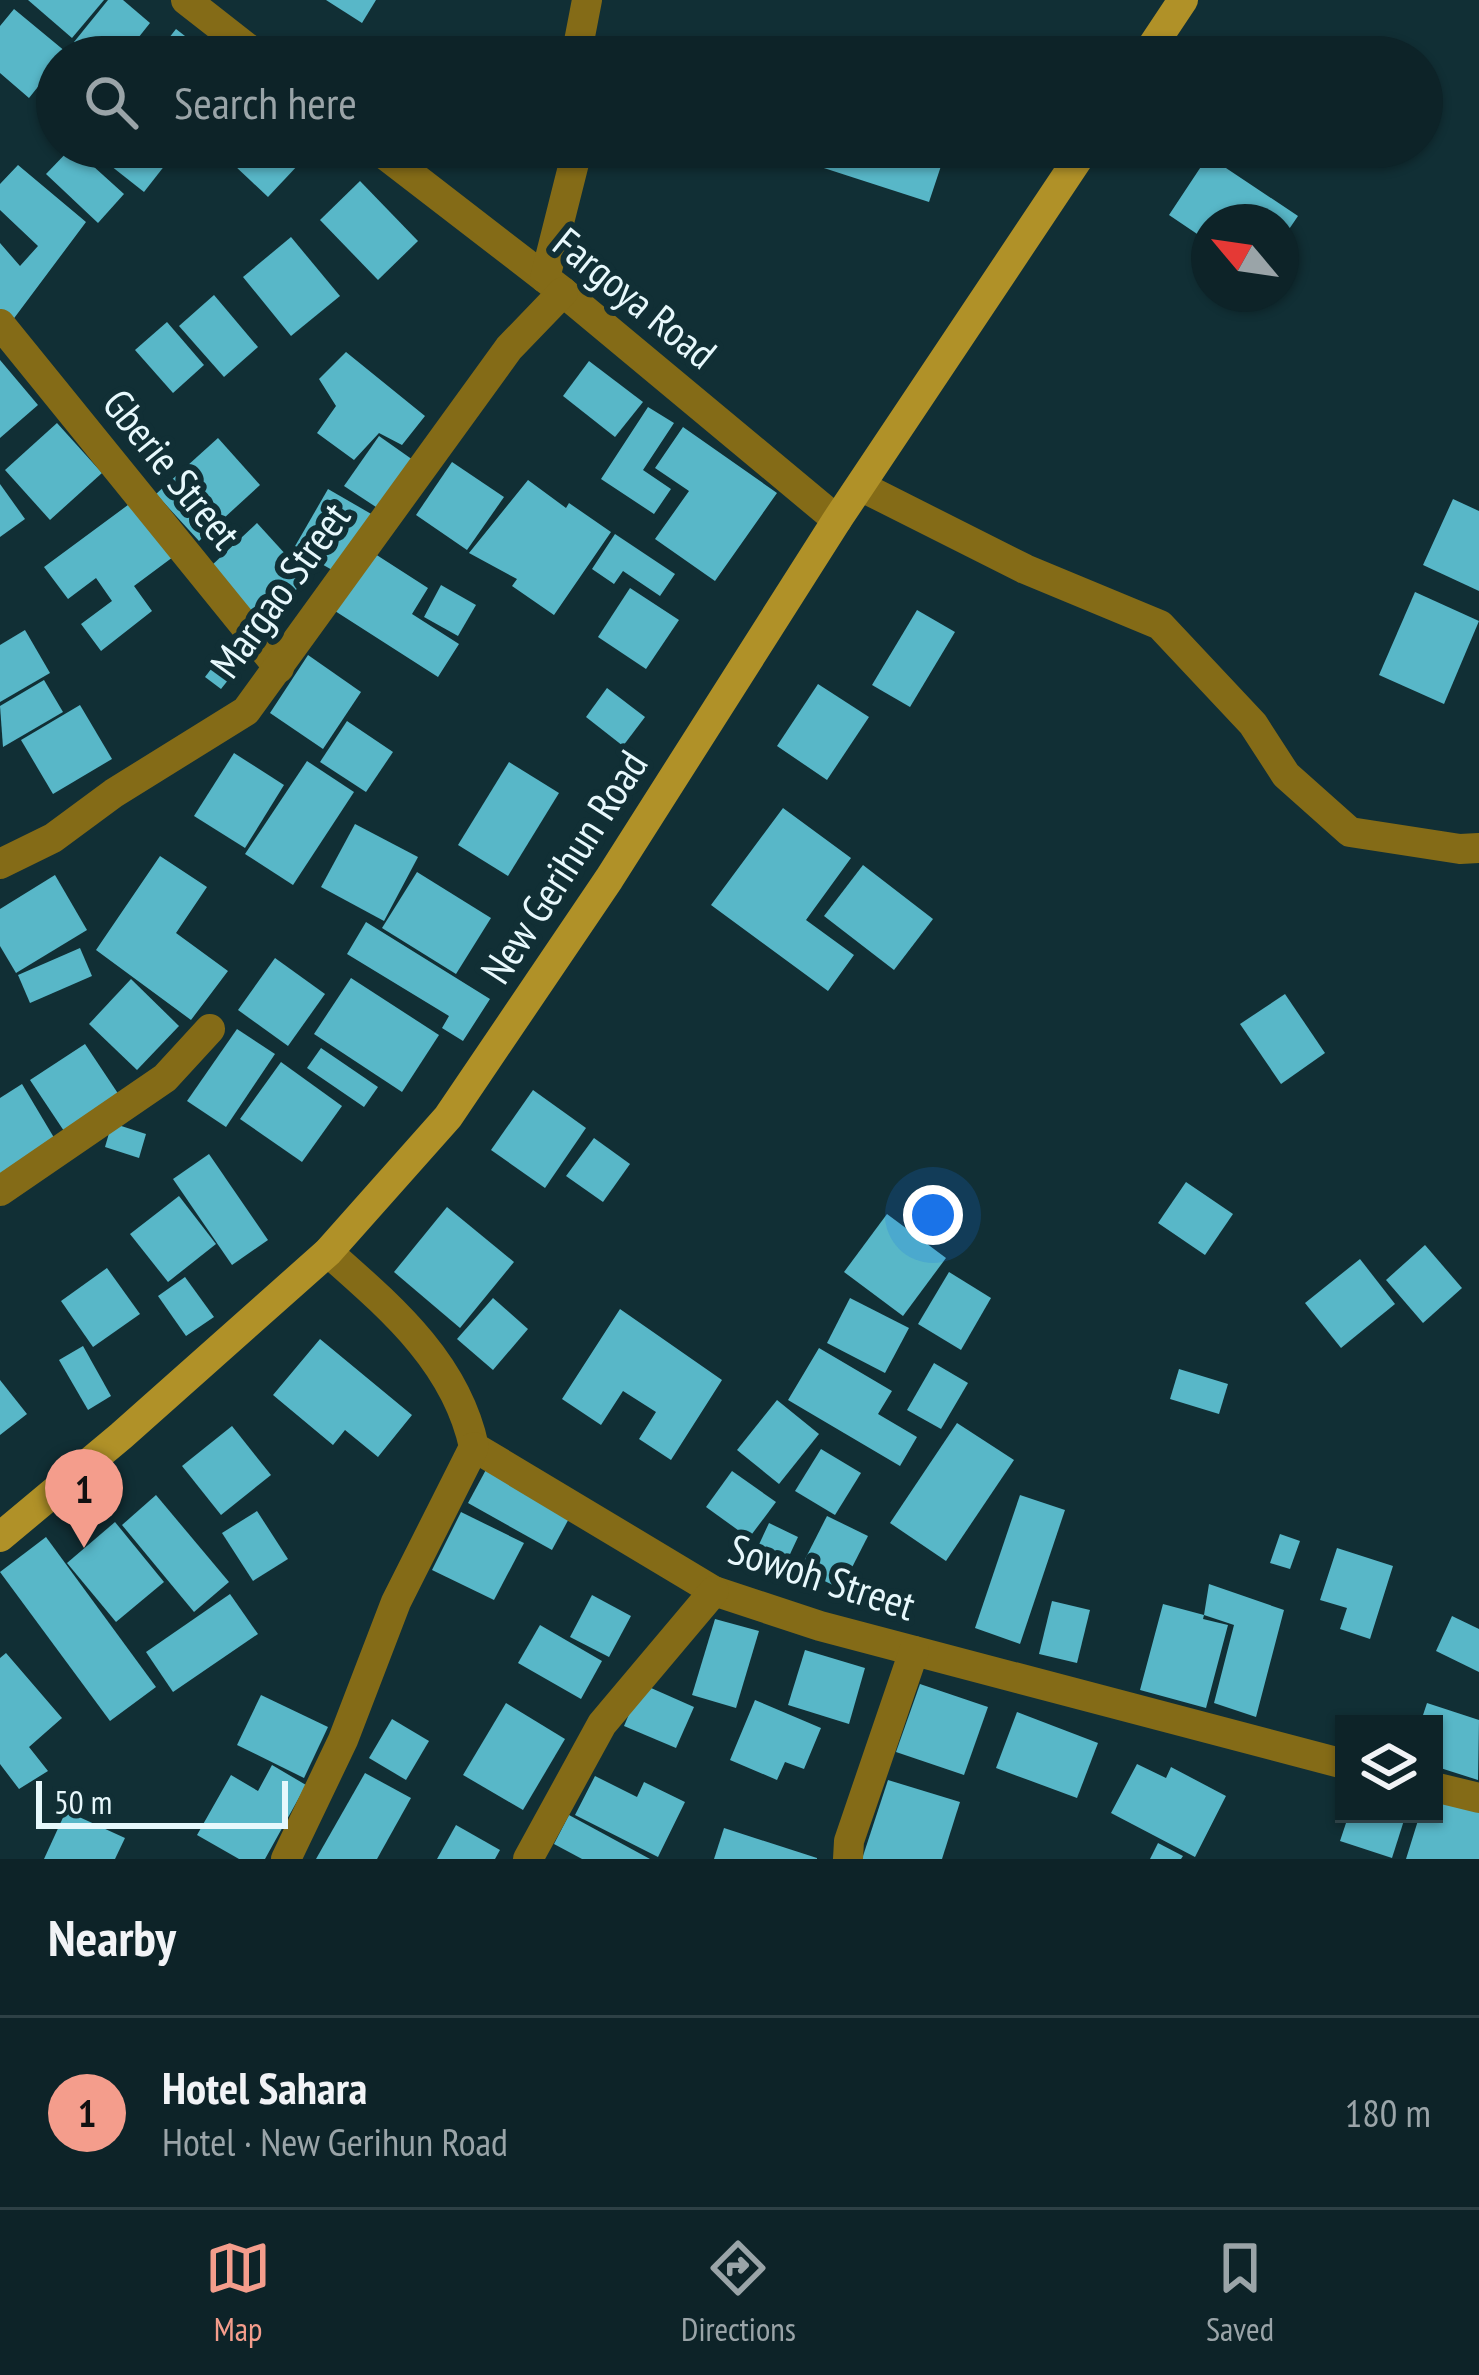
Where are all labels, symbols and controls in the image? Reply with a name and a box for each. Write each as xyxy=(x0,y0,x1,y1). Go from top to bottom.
search box xyxy=(36,36,1443,168)
icon: search xyxy=(78,69,144,135)
text: Search here xyxy=(174,73,357,131)
north arrow xyxy=(1191,204,1299,312)
street label: Fargoya Road xyxy=(542,215,728,380)
street label: Gberie Street xyxy=(91,378,254,560)
street label: Margao Street xyxy=(197,491,362,688)
street label: New Gerihun Road xyxy=(468,740,659,994)
your location xyxy=(903,1185,963,1245)
pin: 1 xyxy=(45,1449,123,1548)
street label: Sowoh Street xyxy=(722,1521,923,1633)
map controls xyxy=(1335,1715,1443,1823)
button: layers xyxy=(1335,1715,1443,1823)
scale bar xyxy=(36,1775,288,1828)
text: 50 m xyxy=(54,1780,112,1823)
text: Nearby xyxy=(48,1904,176,1970)
text: Hotel Sahara xyxy=(162,2058,367,2116)
text: 1 xyxy=(78,2087,96,2138)
text: 180 m xyxy=(1345,2087,1431,2138)
text: Hotel · New Gerihun Road xyxy=(162,2116,508,2167)
tab: Map xyxy=(205,2235,271,2350)
tab: Directions xyxy=(681,2235,796,2350)
tab: Saved xyxy=(1206,2235,1274,2350)

